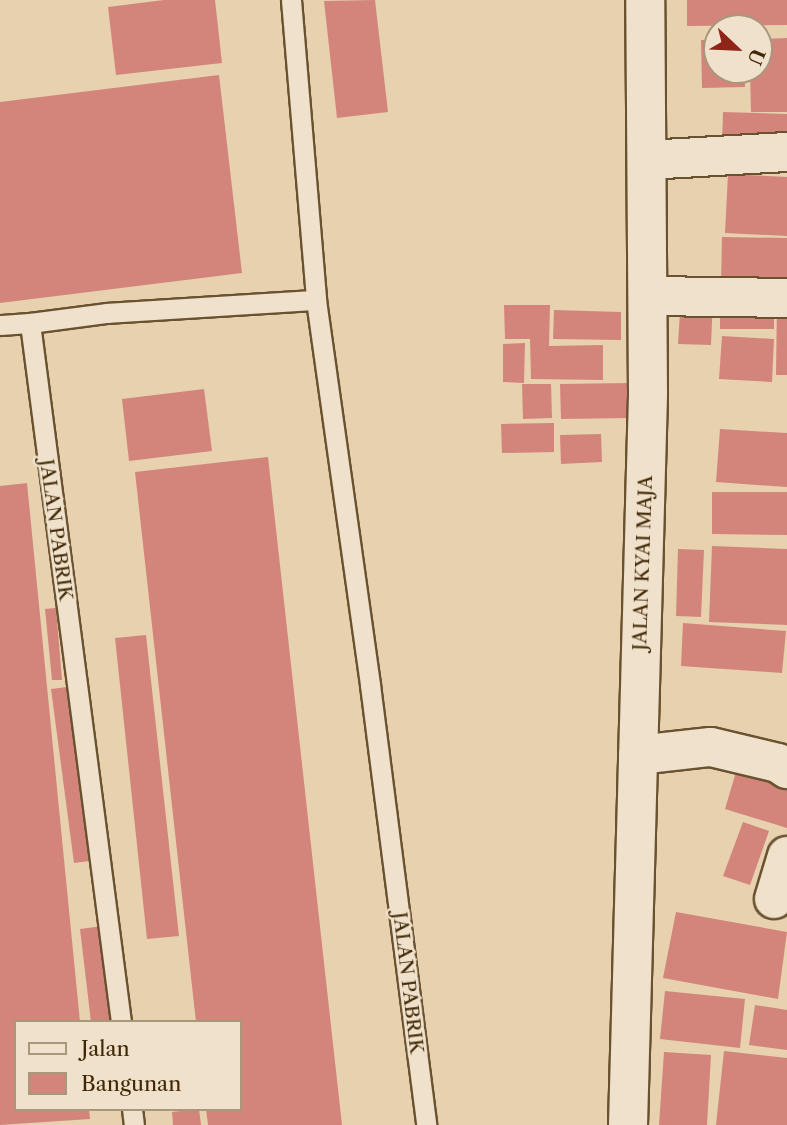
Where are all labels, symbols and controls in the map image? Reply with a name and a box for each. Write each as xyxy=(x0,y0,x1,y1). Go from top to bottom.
north arrow xyxy=(703,14,773,84)
text: U xyxy=(742,45,770,68)
street label: JALAN PABRIK xyxy=(35,458,77,602)
street label: JALAN KYAI MAJA xyxy=(629,475,657,651)
street label: JALAN PABRIK xyxy=(388,911,428,1055)
legend xyxy=(14,1020,242,1111)
text: Jalan xyxy=(81,1036,130,1061)
text: Bangunan xyxy=(81,1071,181,1096)

